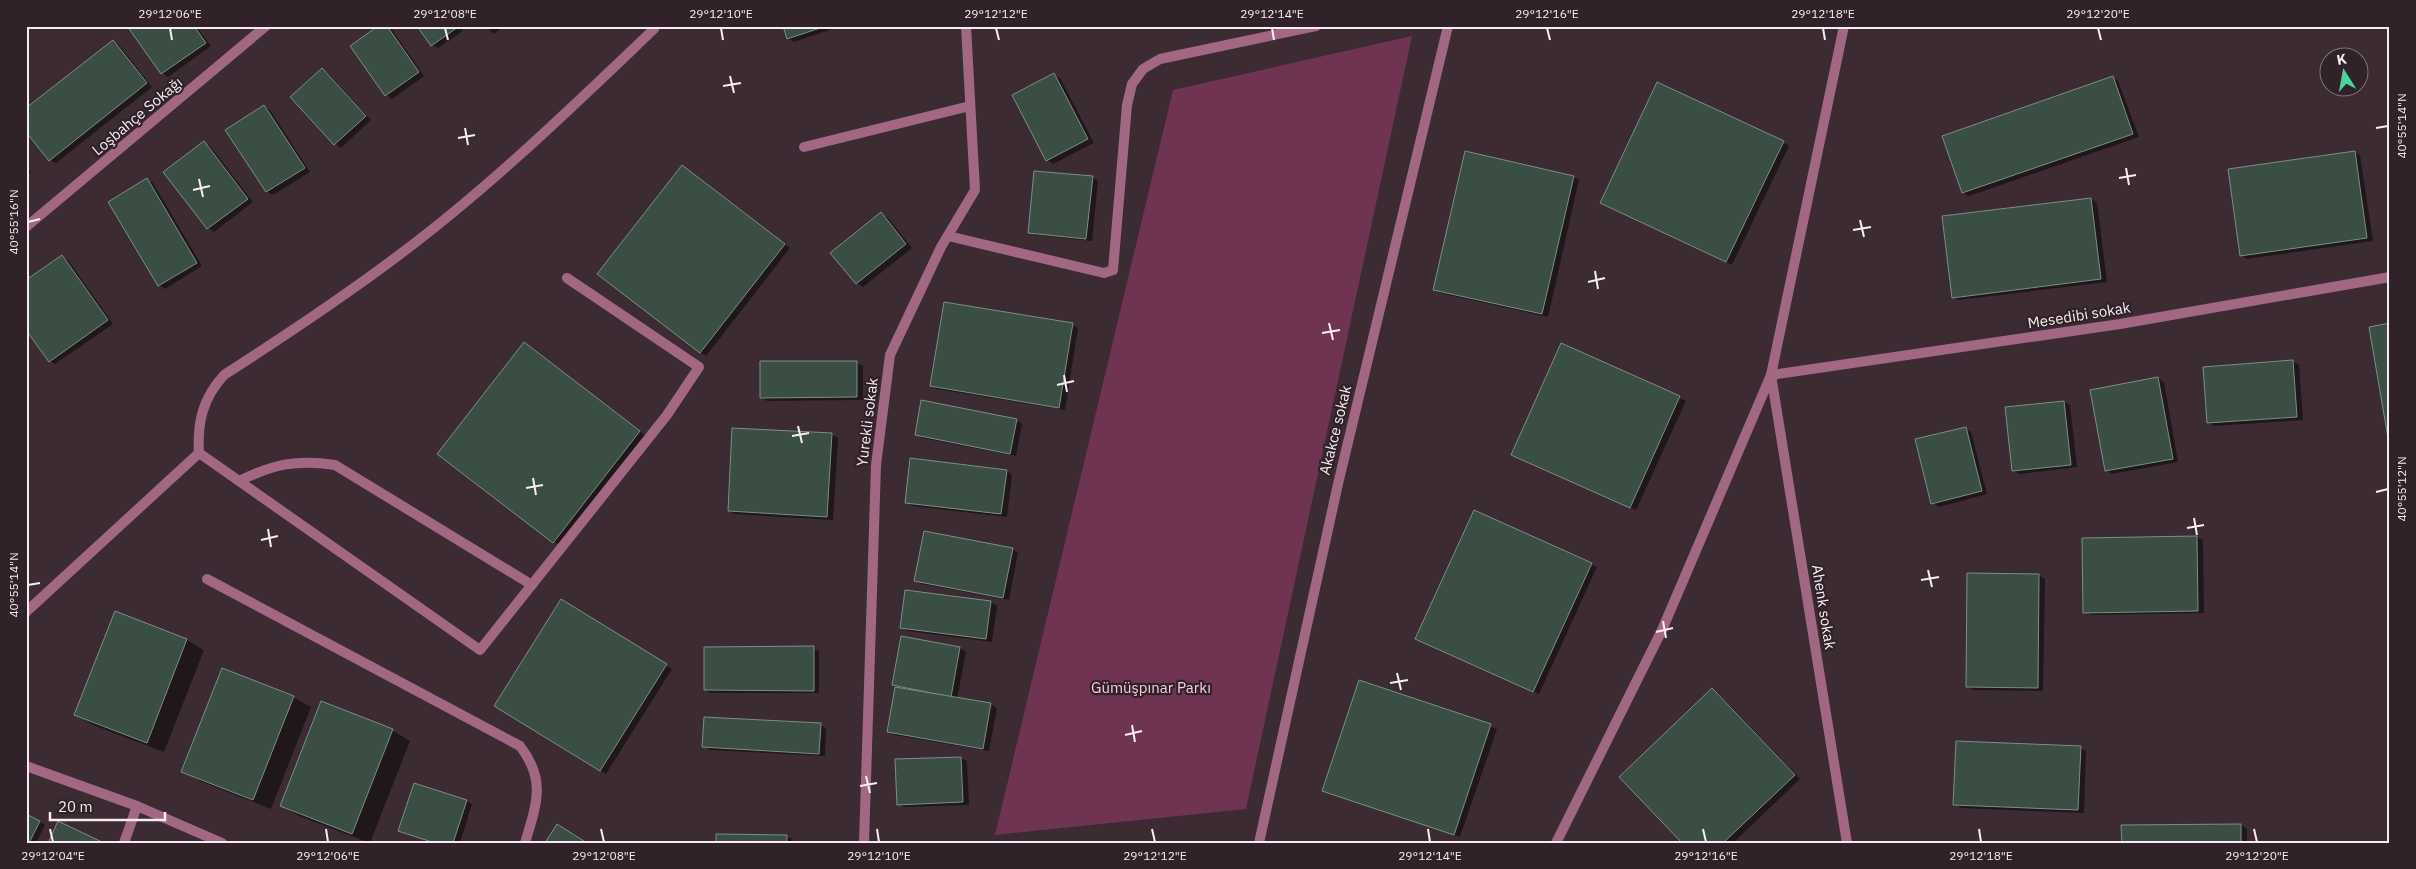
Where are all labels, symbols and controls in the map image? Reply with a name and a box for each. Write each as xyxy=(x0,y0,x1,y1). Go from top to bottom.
text: 29°12'06"E xyxy=(138,6,202,21)
text: 29°12'08"E xyxy=(413,6,477,21)
text: 29°12'10"E xyxy=(689,6,753,21)
text: 29°12'12"E xyxy=(964,6,1028,21)
text: 29°12'14"E xyxy=(1240,6,1304,21)
text: 29°12'16"E xyxy=(1515,6,1579,21)
text: 29°12'18"E xyxy=(1791,6,1855,21)
text: 29°12'20"E xyxy=(2066,6,2130,21)
north arrow xyxy=(2318,48,2368,98)
text: K xyxy=(2335,49,2348,69)
street label: Loşbahçe Sokağı xyxy=(88,73,186,159)
text: 40°55'14"N xyxy=(2394,93,2409,159)
text: 40°55'16"N xyxy=(6,189,21,255)
street label: Mesedibi sokak xyxy=(2026,297,2132,333)
street label: Yurekli sokak xyxy=(852,376,882,468)
street label: Akakce sokak xyxy=(1315,383,1355,477)
text: 40°55'12"N xyxy=(2394,456,2409,522)
text: 40°55'14"N xyxy=(6,552,21,618)
street label: Ahenk sokak xyxy=(1808,563,1840,651)
park label: Gümüşpınar Parkı xyxy=(1091,678,1211,697)
scale bar xyxy=(50,789,165,821)
text: 20 m xyxy=(58,797,93,816)
text: 29°12'04"E xyxy=(21,848,85,863)
text: 29°12'06"E xyxy=(296,848,360,863)
text: 29°12'08"E xyxy=(572,848,636,863)
text: 29°12'10"E xyxy=(847,848,911,863)
text: 29°12'12"E xyxy=(1123,848,1187,863)
text: 29°12'14"E xyxy=(1398,848,1462,863)
text: 29°12'16"E xyxy=(1674,848,1738,863)
text: 29°12'18"E xyxy=(1949,848,2013,863)
text: 29°12'20"E xyxy=(2225,848,2289,863)

